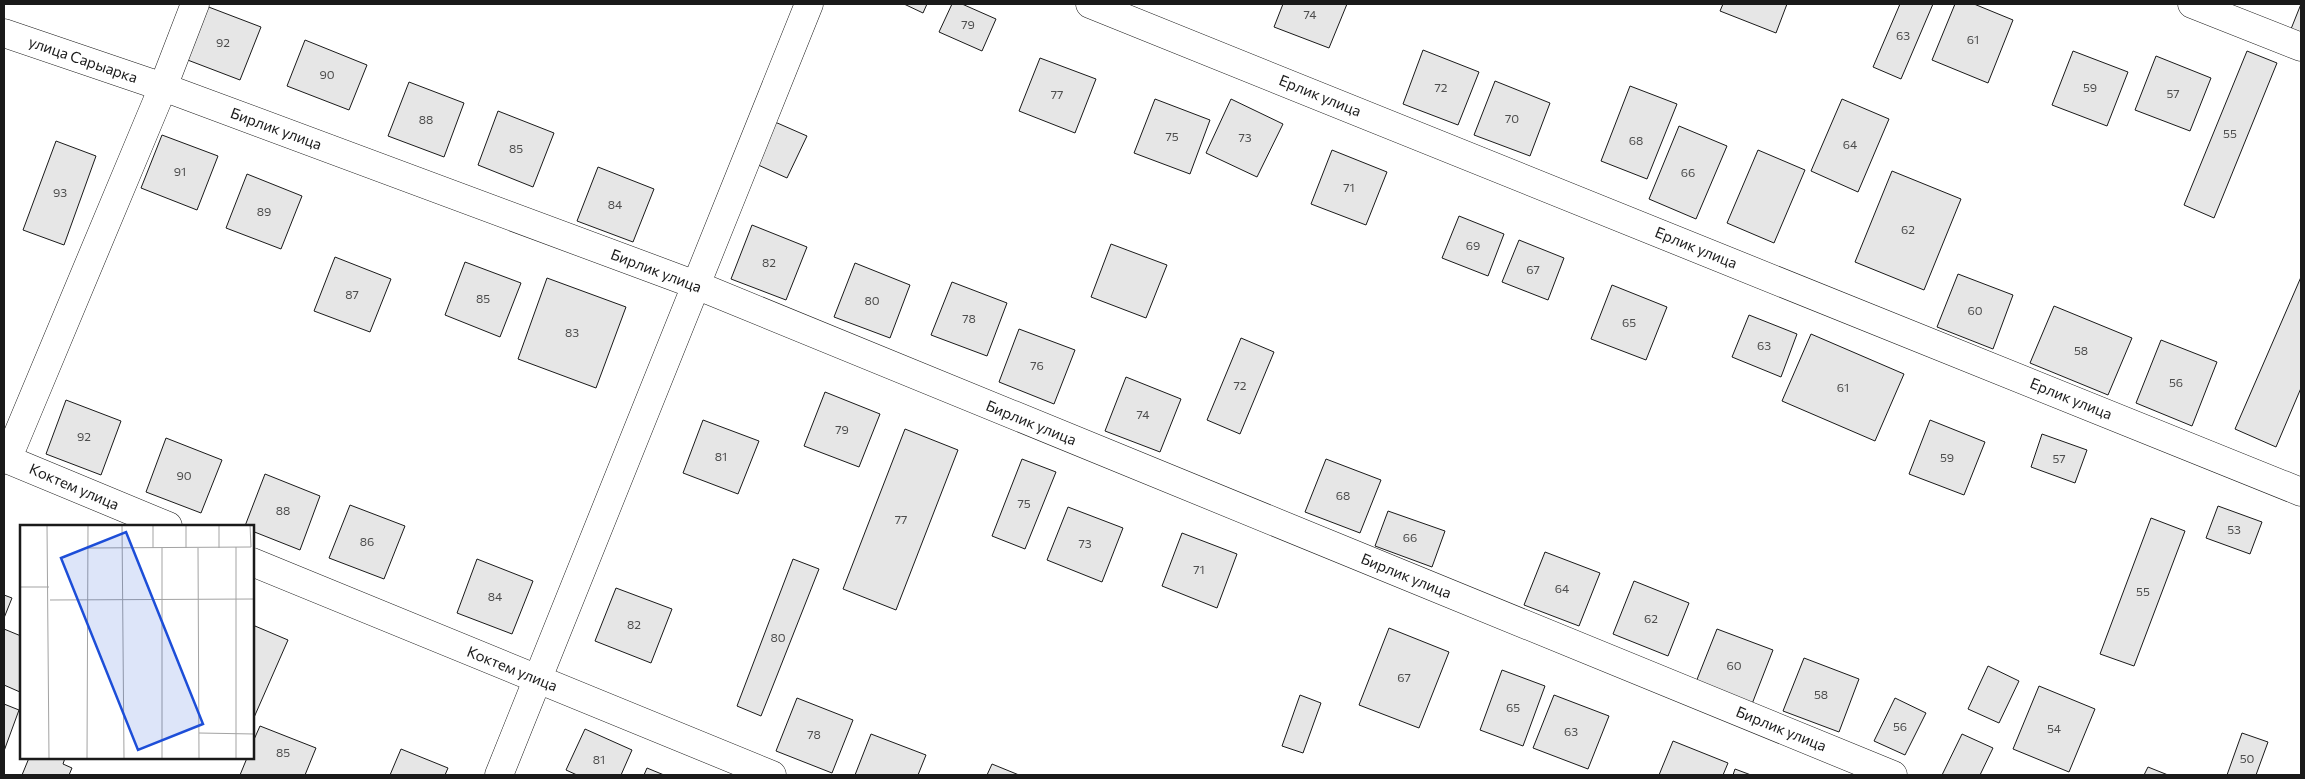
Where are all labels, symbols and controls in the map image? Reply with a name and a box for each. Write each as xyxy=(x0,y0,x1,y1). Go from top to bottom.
house number: 74 xyxy=(1304,7,1316,21)
house number: 79 xyxy=(961,17,975,31)
house number: 63 xyxy=(1896,28,1910,42)
street label: улица Сарыарка xyxy=(27,32,140,86)
house number: 61 xyxy=(1967,32,1979,46)
house number: 92 xyxy=(216,35,230,49)
house number: 90 xyxy=(319,67,335,81)
street label: Ерлик улица xyxy=(1277,70,1364,120)
house number: 72 xyxy=(1435,80,1448,94)
house number: 59 xyxy=(2083,80,2097,94)
house number: 57 xyxy=(2166,86,2180,100)
house number: 77 xyxy=(1051,87,1063,101)
street label: Бирлик улица xyxy=(228,103,325,153)
house number: 70 xyxy=(1505,111,1519,125)
house number: 88 xyxy=(419,112,433,126)
house number: 55 xyxy=(2223,126,2237,140)
house number: 75 xyxy=(1165,129,1179,143)
house number: 73 xyxy=(1238,130,1252,144)
house number: 68 xyxy=(1629,133,1643,147)
house number: 64 xyxy=(1843,137,1857,151)
house number: 85 xyxy=(509,141,523,155)
house number: 91 xyxy=(174,164,186,178)
house number: 66 xyxy=(1681,165,1695,179)
house number: 71 xyxy=(1343,180,1355,194)
house number: 93 xyxy=(53,185,67,199)
house number: 84 xyxy=(608,197,622,211)
house number: 89 xyxy=(257,204,271,218)
street label: Ерлик улица xyxy=(1653,222,1740,272)
house number: 62 xyxy=(1901,222,1915,236)
house number: 69 xyxy=(1466,238,1480,252)
street label: Бирлик улица xyxy=(608,244,704,296)
house number: 82 xyxy=(762,255,776,269)
house number: 67 xyxy=(1526,262,1540,276)
house number: 87 xyxy=(345,287,359,301)
house number: 85 xyxy=(476,291,490,305)
house number: 80 xyxy=(864,293,880,307)
house number: 60 xyxy=(1967,303,1983,317)
house number: 78 xyxy=(962,311,976,325)
house number: 65 xyxy=(1622,315,1636,329)
house number: 83 xyxy=(565,325,579,339)
house number: 63 xyxy=(1757,338,1771,352)
house number: 58 xyxy=(2074,343,2088,357)
house number: 76 xyxy=(1030,358,1044,372)
street label: Ерлик улица xyxy=(2028,373,2115,423)
house number: 56 xyxy=(2169,375,2183,389)
house number: 72 xyxy=(1234,378,1247,392)
house number: 61 xyxy=(1837,380,1849,394)
street label: Бирлик улица xyxy=(984,396,1079,448)
house number: 74 xyxy=(1137,407,1149,421)
house number: 79 xyxy=(835,422,849,436)
house number: 92 xyxy=(77,429,91,443)
house number: 81 xyxy=(715,449,727,463)
house number: 59 xyxy=(1940,450,1954,464)
house number: 57 xyxy=(2052,451,2066,465)
street label: Коктем улица xyxy=(27,459,122,513)
house number: 90 xyxy=(176,468,192,482)
house number: 68 xyxy=(1336,488,1350,502)
house number: 75 xyxy=(1017,496,1031,510)
house number: 88 xyxy=(276,503,290,517)
house number: 77 xyxy=(895,512,907,526)
house number: 53 xyxy=(2227,522,2241,536)
inset map xyxy=(20,525,254,759)
house number: 66 xyxy=(1403,530,1417,544)
house number: 86 xyxy=(360,534,374,548)
house number: 73 xyxy=(1078,536,1092,550)
street label: Бирлик улица xyxy=(1359,549,1454,601)
house number: 71 xyxy=(1193,562,1205,576)
house number: 64 xyxy=(1555,581,1569,595)
house number: 55 xyxy=(2136,584,2150,598)
house number: 84 xyxy=(488,589,502,603)
house number: 62 xyxy=(1644,611,1658,625)
house number: 82 xyxy=(627,617,641,631)
house number: 80 xyxy=(770,630,786,644)
street label: Коктем улица xyxy=(465,642,560,694)
house number: 60 xyxy=(1726,658,1742,672)
house number: 67 xyxy=(1397,670,1411,684)
house number: 58 xyxy=(1814,687,1828,701)
house number: 65 xyxy=(1506,700,1520,714)
street label: Бирлик улица xyxy=(1734,702,1829,754)
house number: 56 xyxy=(1893,719,1907,733)
house number: 54 xyxy=(2047,721,2061,735)
house number: 63 xyxy=(1564,724,1578,738)
house number: 78 xyxy=(807,727,821,741)
house number: 85 xyxy=(276,745,290,759)
house number: 50 xyxy=(2240,751,2255,765)
house number: 81 xyxy=(593,752,605,766)

